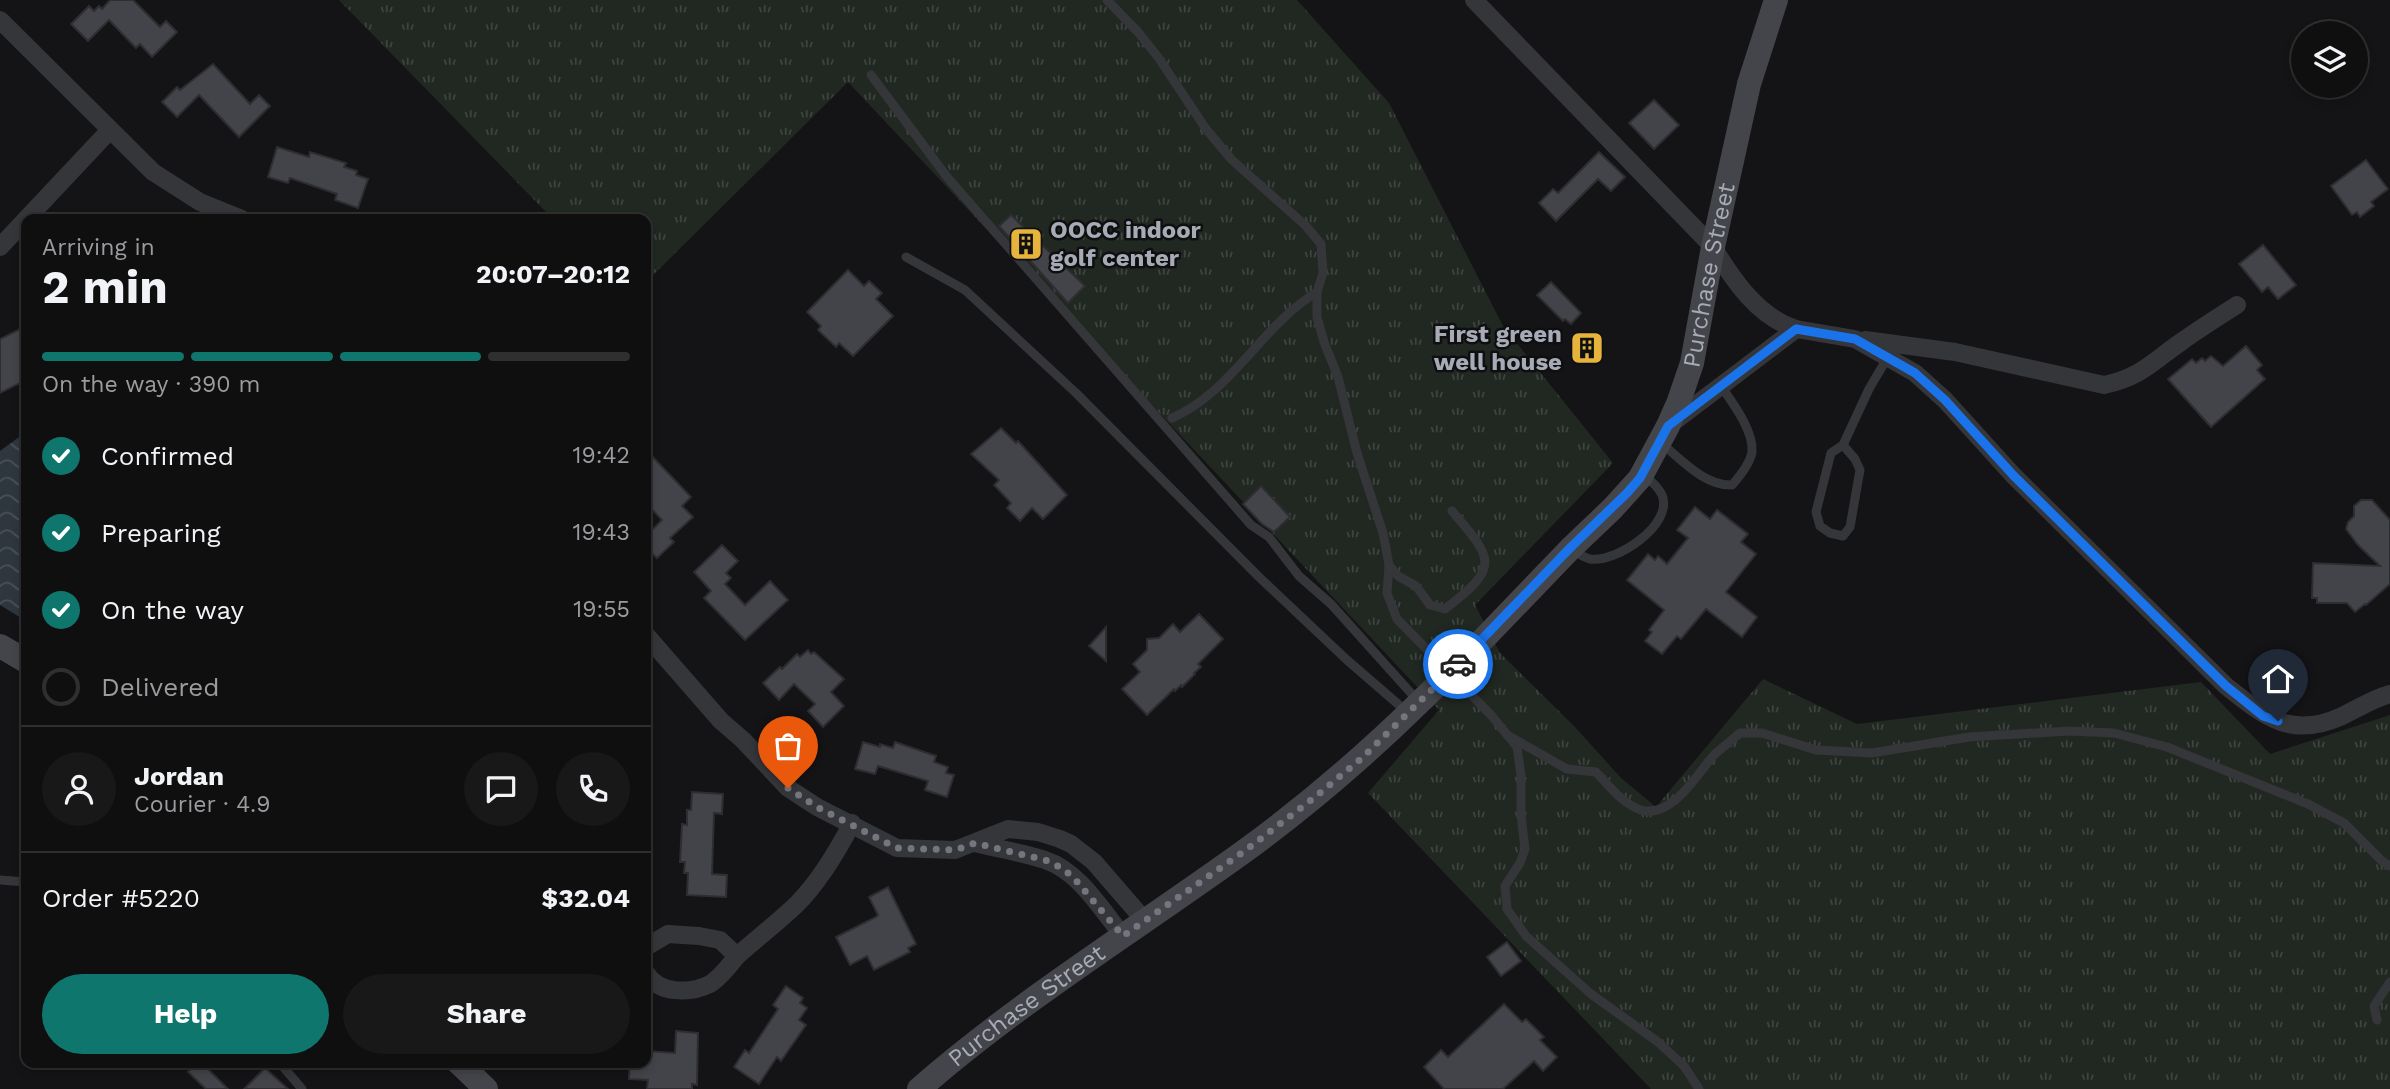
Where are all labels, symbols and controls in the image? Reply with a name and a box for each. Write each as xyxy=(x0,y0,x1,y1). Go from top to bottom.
map controls xyxy=(2291,21,2368,98)
button: layers xyxy=(2291,21,2368,98)
street label: Purchase Street xyxy=(1677,180,1741,370)
place label: OOCC indoor golf center xyxy=(1050,216,1202,272)
building icon: OOCC indoor golf center xyxy=(1007,225,1045,263)
text: Arriving in xyxy=(42,234,155,261)
text: 20:07–20:12 xyxy=(476,259,630,289)
text: 2 min xyxy=(42,260,168,314)
place label: First green well house xyxy=(1434,320,1562,376)
building icon: First green well house xyxy=(1568,329,1606,367)
text: On the way · 390 m xyxy=(42,371,260,398)
icon: check xyxy=(42,437,80,475)
text: Confirmed xyxy=(101,441,234,471)
text: 19:42 xyxy=(573,442,630,469)
icon: check xyxy=(42,514,80,552)
text: Preparing xyxy=(101,518,221,548)
text: 19:43 xyxy=(573,519,630,546)
icon: check xyxy=(42,591,80,629)
text: On the way xyxy=(101,595,244,625)
text: 19:55 xyxy=(573,596,630,623)
courier xyxy=(1423,629,1493,699)
icon: car xyxy=(1439,645,1477,683)
pin xyxy=(2248,649,2308,721)
icon: home xyxy=(2259,660,2297,698)
text: Delivered xyxy=(101,672,220,702)
pin xyxy=(758,716,818,788)
icon: bag xyxy=(769,727,807,765)
button: person xyxy=(42,752,116,826)
button: chat xyxy=(464,752,538,826)
button: phone xyxy=(556,752,630,826)
text: Jordan xyxy=(134,761,224,791)
text: Courier · 4.9 xyxy=(134,791,270,818)
text: Order #5220 xyxy=(42,883,200,913)
text: $32.04 xyxy=(542,883,630,913)
street label: Purchase Street xyxy=(942,939,1110,1073)
button: Help xyxy=(42,974,329,1054)
button: Share xyxy=(343,974,630,1054)

